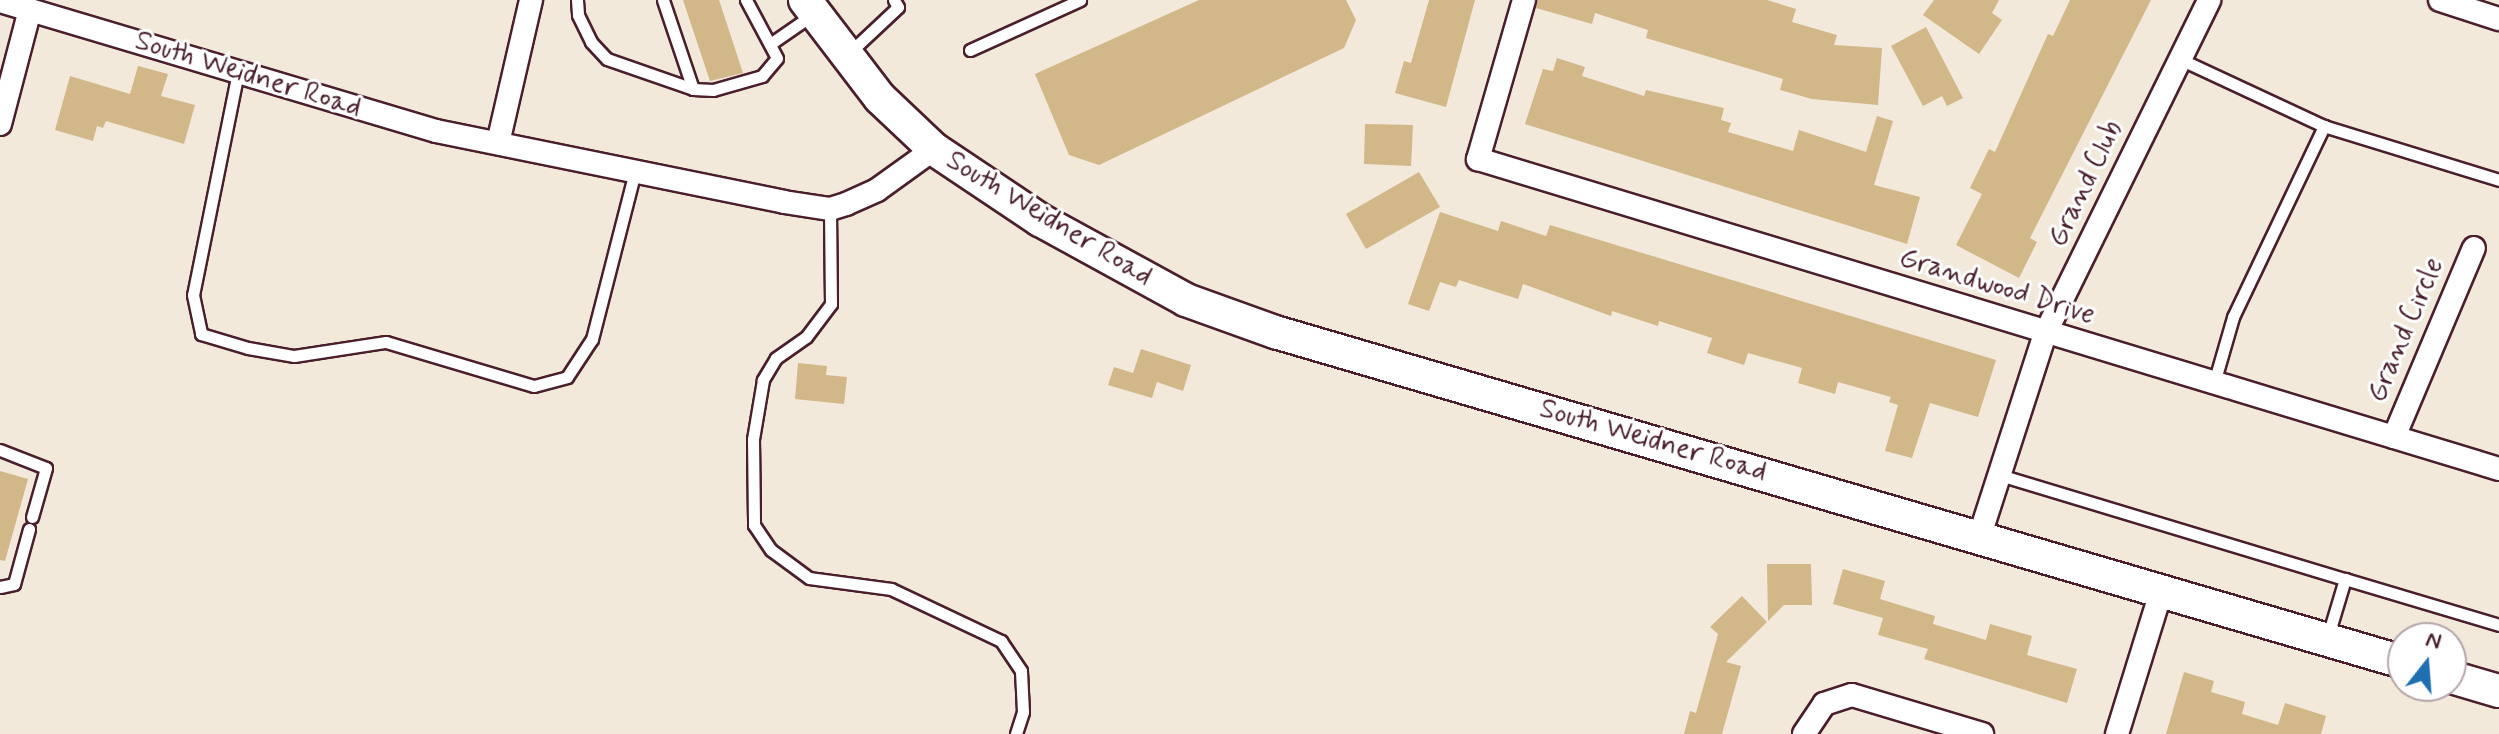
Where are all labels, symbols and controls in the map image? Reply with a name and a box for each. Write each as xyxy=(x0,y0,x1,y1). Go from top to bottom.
street label: South Weidner Road xyxy=(132,25,364,125)
street label: Grand Club xyxy=(2040,113,2132,255)
street label: South Weidner Road xyxy=(941,145,1157,293)
street label: Grandwood Drive xyxy=(1895,241,2099,333)
street label: Grand Circle xyxy=(2360,252,2452,408)
street label: South Weidner Road xyxy=(1537,393,1769,489)
north arrow xyxy=(2387,622,2467,702)
text: N xyxy=(2422,625,2445,656)

